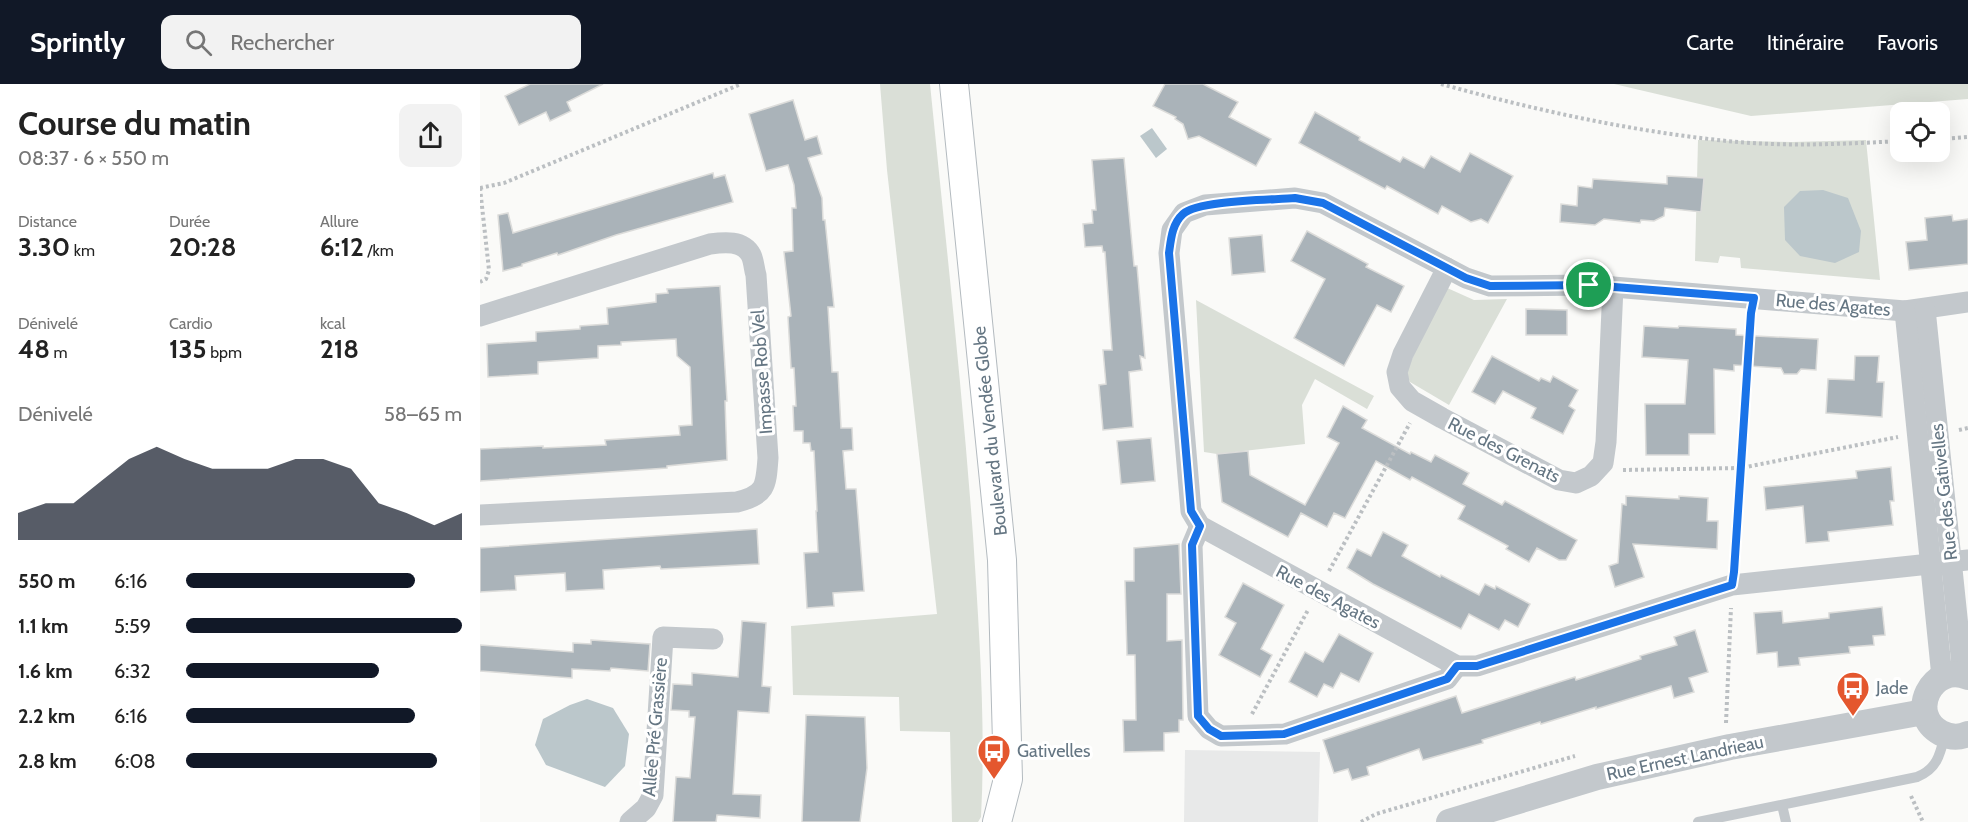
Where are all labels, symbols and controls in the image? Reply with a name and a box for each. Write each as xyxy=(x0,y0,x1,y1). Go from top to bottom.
search box xyxy=(161,15,581,69)
text: Sprintly xyxy=(30,25,125,59)
icon: search xyxy=(182,26,215,59)
text: Rechercher xyxy=(230,29,334,56)
text: Carte xyxy=(1686,30,1734,55)
text: Itinéraire xyxy=(1767,30,1844,55)
text: Favoris xyxy=(1877,30,1938,55)
map controls xyxy=(1890,102,1950,162)
button: locate xyxy=(1890,102,1950,162)
text: Course du matin xyxy=(18,103,251,143)
button: share xyxy=(399,104,462,167)
text: 08:37 · 6 × 550 m xyxy=(18,146,169,170)
text: Distance xyxy=(18,212,77,231)
text: Durée xyxy=(169,212,210,231)
text: Allure xyxy=(320,212,359,231)
text: 3.30 xyxy=(18,231,70,263)
text: 20:28 xyxy=(169,231,236,263)
text: 6:12 xyxy=(320,231,364,263)
text: km xyxy=(70,241,95,260)
text: /km xyxy=(364,241,394,260)
pin xyxy=(1563,259,1614,310)
icon: arrive xyxy=(1572,268,1605,301)
street label: Rue des Agates xyxy=(1775,289,1891,321)
street label: Impasse Rob Vel xyxy=(747,308,777,435)
text: Dénivelé xyxy=(18,314,78,333)
text: Cardio xyxy=(169,314,212,333)
text: kcal xyxy=(320,314,346,333)
street label: Boulevard du Vendée Globe xyxy=(968,325,1012,537)
text: 48 xyxy=(18,333,50,365)
text: 135 xyxy=(169,333,207,365)
text: 218 xyxy=(320,333,359,365)
text: m xyxy=(50,343,68,362)
text: bpm xyxy=(207,343,242,362)
text: Dénivelé xyxy=(18,402,93,426)
text: 58–65 m xyxy=(384,402,462,426)
street label: Rue des Grenats xyxy=(1444,412,1564,488)
street label: Rue des Gativelles xyxy=(1926,422,1962,562)
street label: Rue des Agates xyxy=(1272,560,1384,634)
text: 550 m xyxy=(18,569,75,593)
text: 6:16 xyxy=(114,569,147,593)
text: 1.1 km xyxy=(18,614,68,638)
text: 5:59 xyxy=(114,614,151,638)
street label: Allée Pré Grassière xyxy=(638,657,672,797)
text: 1.6 km xyxy=(18,659,73,683)
text: 6:32 xyxy=(114,659,151,683)
bus stop icon: Jade xyxy=(1835,670,1871,717)
place label: Jade xyxy=(1875,677,1908,699)
text: 2.2 km xyxy=(18,704,75,728)
text: 6:16 xyxy=(114,704,147,728)
street label: Rue Ernest Landrieau xyxy=(1604,731,1766,785)
bus stop icon: Gativelles xyxy=(976,733,1012,780)
place label: Gativelles xyxy=(1017,740,1090,762)
text: 2.8 km xyxy=(18,749,77,773)
text: 6:08 xyxy=(114,749,156,773)

